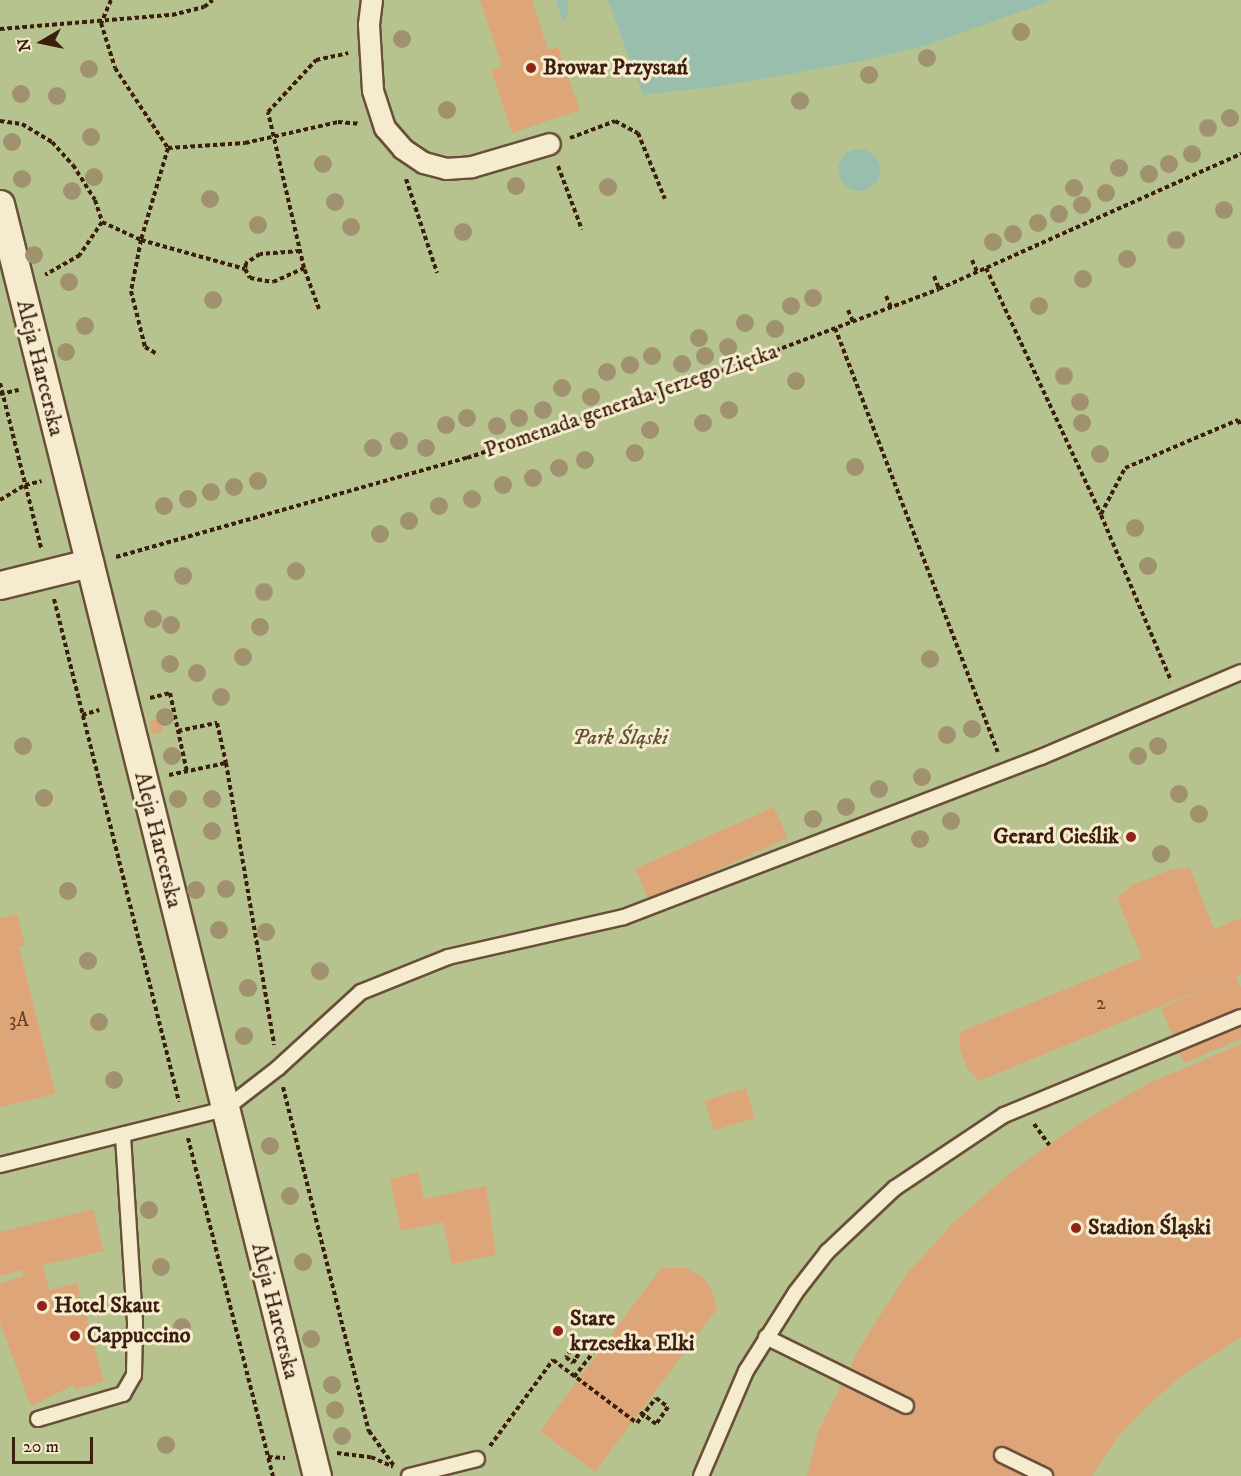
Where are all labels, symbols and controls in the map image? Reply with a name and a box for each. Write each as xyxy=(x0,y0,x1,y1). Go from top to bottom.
north arrow xyxy=(12,12,72,72)
text: N xyxy=(13,37,35,53)
place label: Browar Przystań xyxy=(543,55,688,81)
marker: Browar Przystań xyxy=(524,61,538,75)
street label: Aleja Harcerska xyxy=(10,297,70,439)
street label: Promenada generała Jerzego Ziętka xyxy=(481,338,781,464)
park label: Park Śląski xyxy=(572,725,668,751)
street label: Aleja Harcerska xyxy=(128,769,188,911)
place label: Gerard Cieślik xyxy=(993,824,1119,850)
marker: Gerard Cieślik xyxy=(1124,830,1138,844)
house number: 2 xyxy=(1096,991,1106,1015)
house number: 3A xyxy=(9,1008,29,1032)
place label: Stadion Śląski xyxy=(1088,1215,1211,1241)
marker: Stadion Śląski xyxy=(1069,1221,1083,1235)
street label: Aleja Harcerska xyxy=(245,1240,305,1382)
place label: Hotel Skaut xyxy=(54,1293,160,1319)
marker: Hotel Skaut xyxy=(35,1299,49,1313)
place label: Stare krzesełka Elki xyxy=(570,1305,695,1356)
place label: Cappuccino xyxy=(87,1323,190,1349)
marker: Stare krzesełka Elki xyxy=(551,1324,565,1338)
marker: Cappuccino xyxy=(68,1329,82,1343)
scale bar xyxy=(15,1425,96,1463)
text: 20 m xyxy=(23,1436,59,1458)

